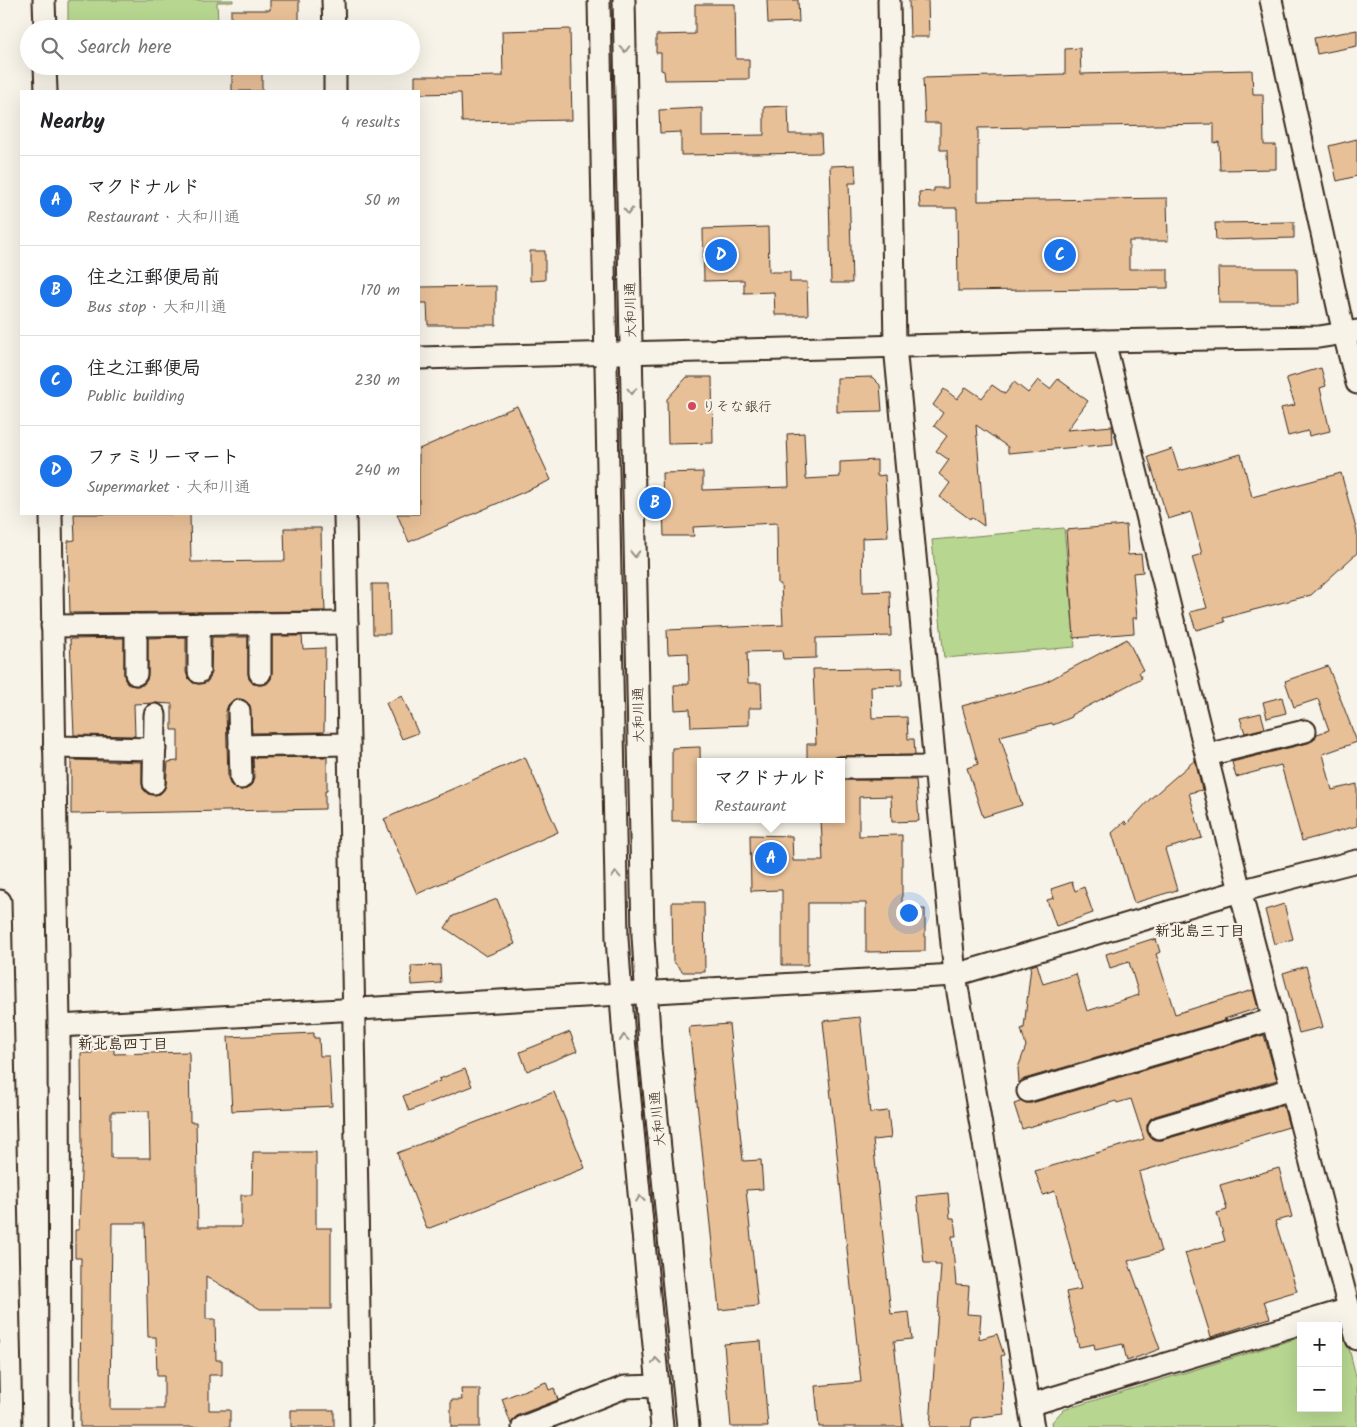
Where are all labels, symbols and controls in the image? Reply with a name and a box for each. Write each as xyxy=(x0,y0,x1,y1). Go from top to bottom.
search box xyxy=(20,20,420,75)
text: Search here xyxy=(78,33,172,63)
icon: search xyxy=(38,34,66,62)
one-way arrow xyxy=(620,45,630,53)
text: Nearby xyxy=(40,106,105,139)
text: 4 results xyxy=(341,110,400,135)
text: マクドナルド xyxy=(87,173,200,203)
text: A xyxy=(51,188,61,213)
text: 50 m xyxy=(364,188,400,213)
text: Restaurant · 大和川通 xyxy=(87,205,240,230)
one-way arrow xyxy=(623,207,634,215)
pin: D xyxy=(705,236,737,274)
pin: C xyxy=(1044,236,1076,274)
text: 住之江郵便局前 xyxy=(87,263,220,293)
text: B xyxy=(51,278,61,303)
text: 170 m xyxy=(360,278,400,303)
street label: 大和川通 xyxy=(620,282,642,338)
text: Bus stop · 大和川通 xyxy=(87,295,227,320)
text: 住之江郵便局 xyxy=(87,354,201,384)
text: C xyxy=(51,368,61,393)
text: 230 m xyxy=(354,368,400,393)
text: Public building xyxy=(87,384,185,409)
one-way arrow xyxy=(627,388,637,395)
place label: りそな銀行 xyxy=(702,396,772,418)
marker: りそな銀行 xyxy=(686,400,698,412)
text: ファミリーマート xyxy=(87,443,240,473)
text: D xyxy=(51,458,61,483)
text: 240 m xyxy=(355,458,400,483)
text: Supermarket · 大和川通 xyxy=(87,475,250,500)
pin: B xyxy=(639,484,671,522)
one-way arrow xyxy=(630,550,640,558)
street label: 大和川通 xyxy=(628,687,650,743)
popup xyxy=(697,758,845,823)
text: マクドナルド xyxy=(714,764,828,794)
text: Restaurant xyxy=(714,794,787,819)
pin: A xyxy=(755,839,787,877)
one-way arrow xyxy=(611,871,621,879)
your location xyxy=(896,900,922,926)
district label: 新北島三丁目 xyxy=(1155,920,1245,944)
district label: 新北島四丁目 xyxy=(78,1033,168,1057)
one-way arrow xyxy=(618,1033,629,1041)
street label: 大和川通 xyxy=(644,1090,672,1148)
one-way arrow xyxy=(634,1195,645,1203)
map controls xyxy=(1297,1322,1342,1412)
button: + xyxy=(1297,1322,1342,1367)
one-way arrow xyxy=(650,1357,661,1365)
button: − xyxy=(1297,1367,1342,1412)

